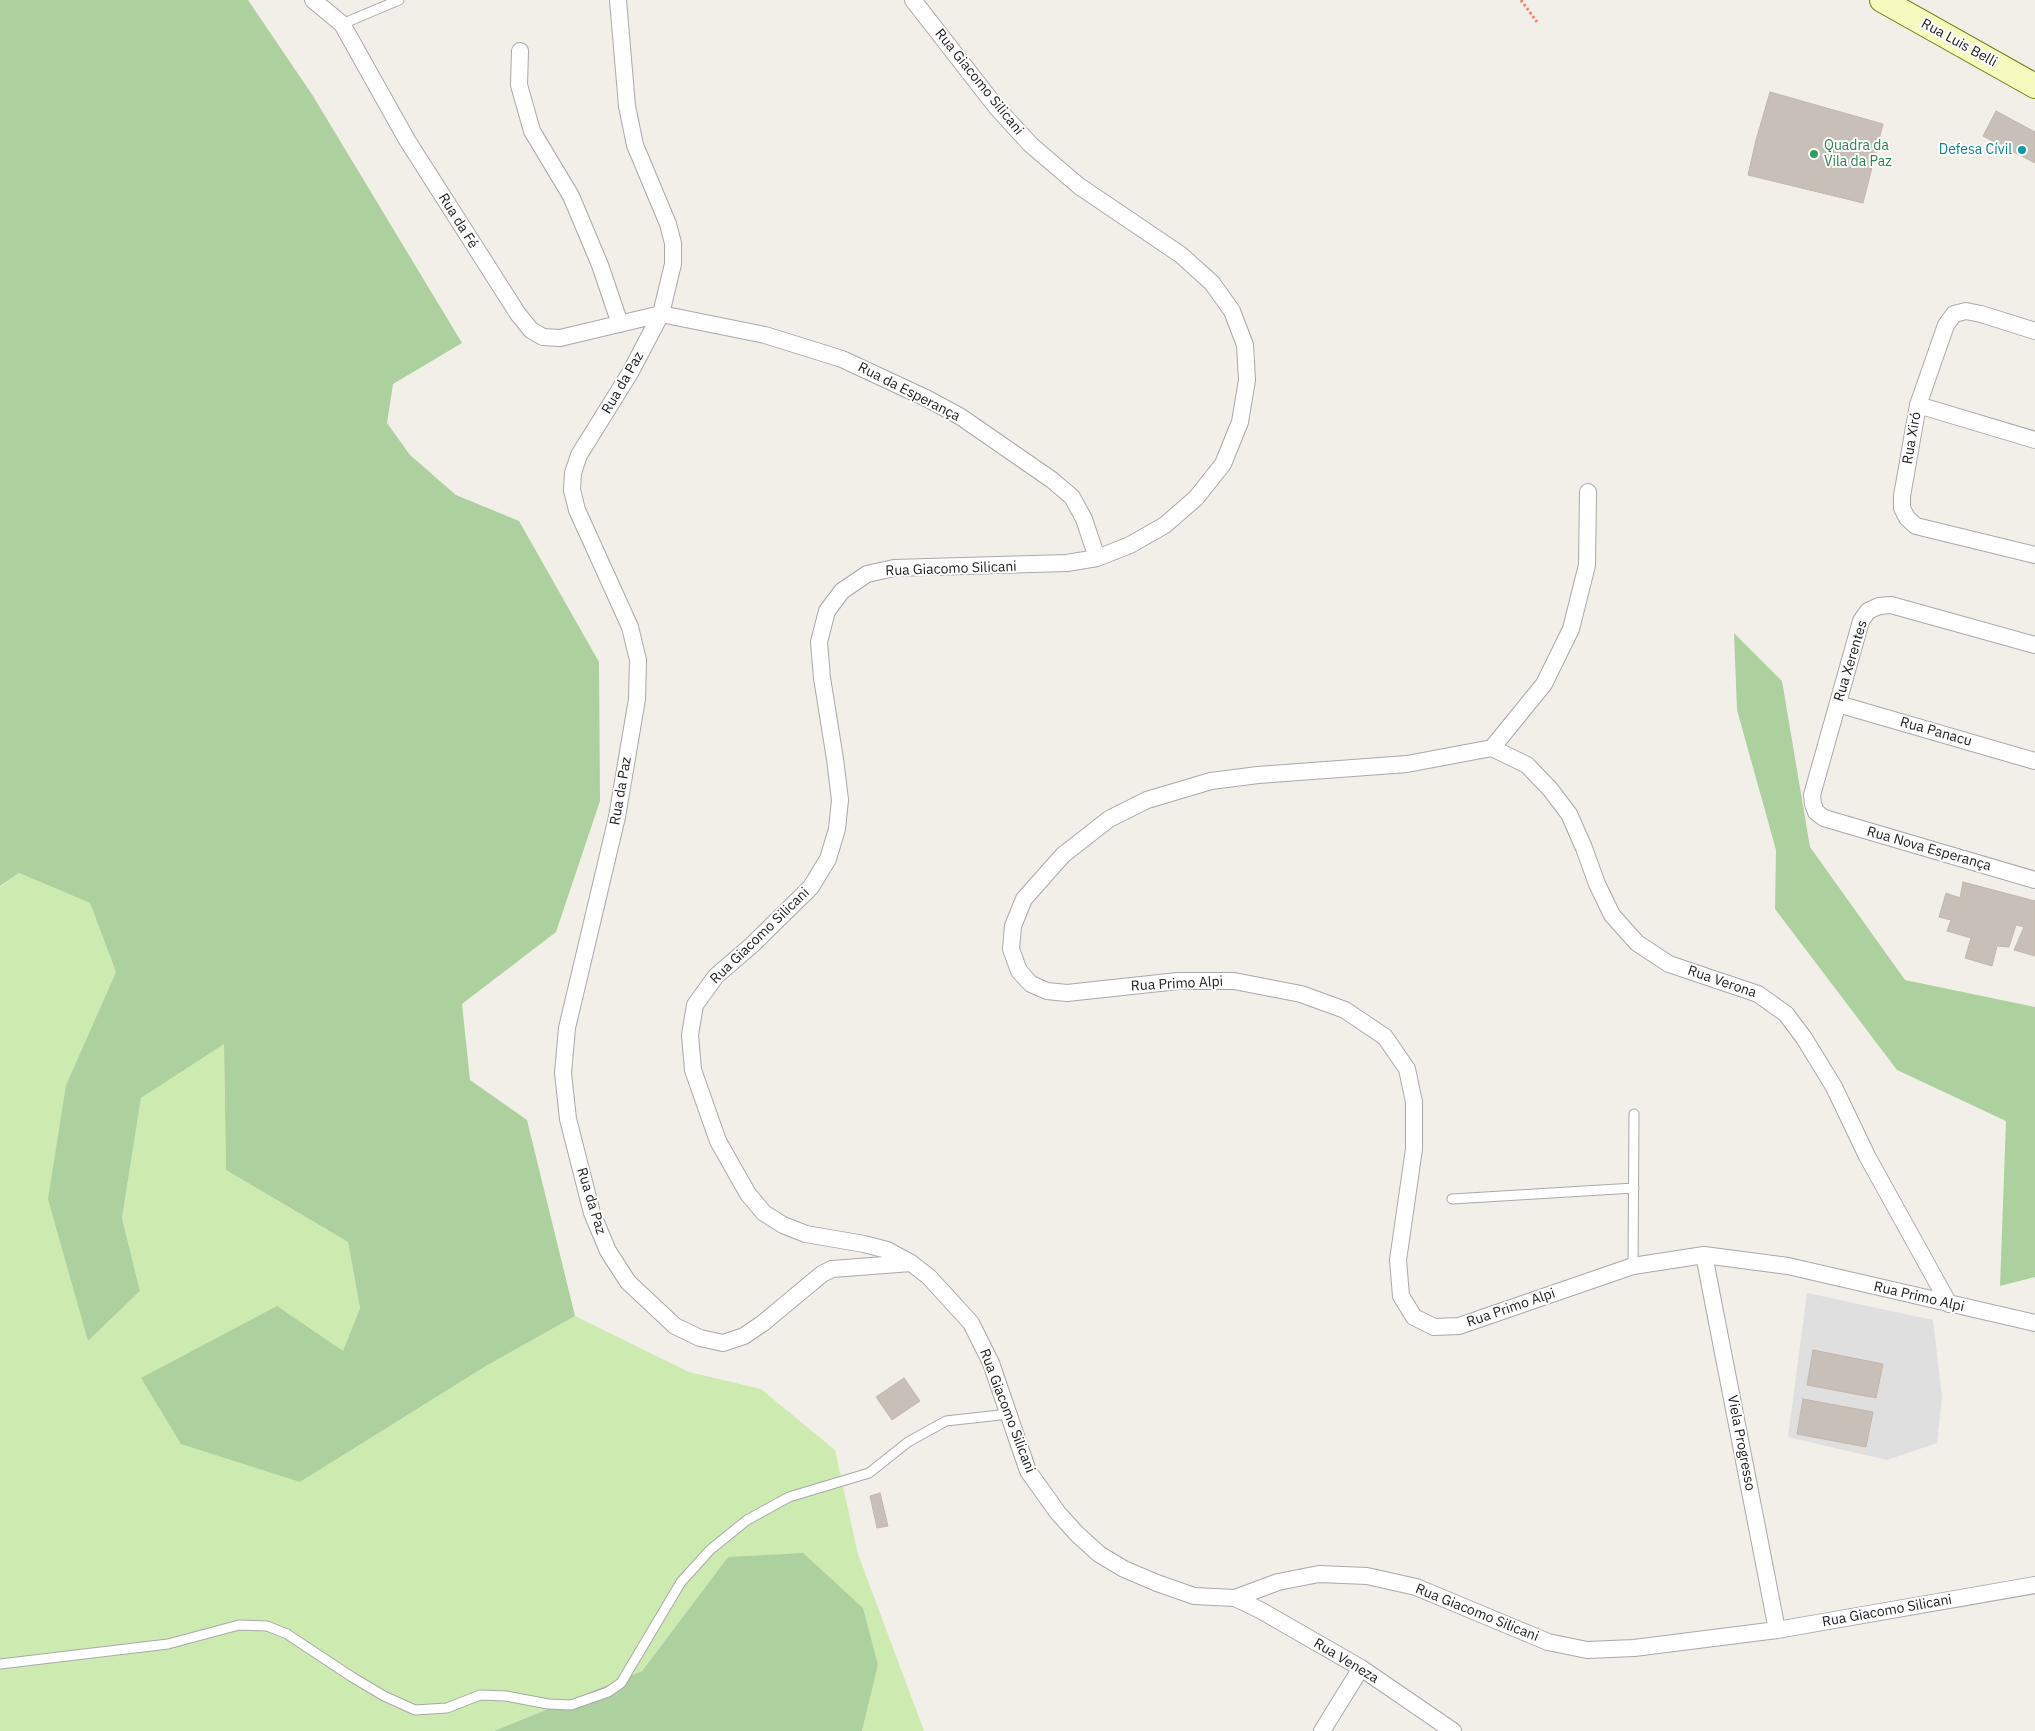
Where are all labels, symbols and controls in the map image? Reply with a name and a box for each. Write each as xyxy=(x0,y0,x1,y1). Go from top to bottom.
street label: Rua Luis Belli xyxy=(1918,15,2000,71)
street label: Rua Giacomo Silicani xyxy=(931,26,1027,138)
place label: Quadra da Vila da Paz xyxy=(1824,138,1892,170)
place label: Defesa Cívil xyxy=(1939,142,2012,158)
marker: Defesa Cívil xyxy=(2016,144,2028,156)
marker: Quadra da Vila da Paz xyxy=(1808,148,1820,160)
street label: Rua da Fé xyxy=(435,190,481,252)
street label: Rua da Paz xyxy=(598,349,648,417)
street label: Rua da Esperança xyxy=(855,359,963,425)
street label: Rua Xiró xyxy=(1899,411,1925,465)
street label: Rua Giacomo Silicani xyxy=(885,558,1017,580)
street label: Rua Xerentes xyxy=(1831,618,1871,704)
street label: Rua Panacu xyxy=(1898,714,1974,750)
street label: Rua da Paz xyxy=(607,756,635,826)
street label: Rua Nova Esperança xyxy=(1865,823,1993,875)
street label: Rua Giacomo Silicani xyxy=(707,884,813,988)
street label: Rua Verona xyxy=(1685,962,1759,1002)
street label: Rua Primo Alpi xyxy=(1130,973,1224,995)
street label: Rua da Paz xyxy=(573,1166,609,1236)
street label: Rua Primo Alpi xyxy=(1872,1278,1966,1316)
street label: Rua Primo Alpi xyxy=(1465,1285,1557,1331)
street label: Rua Giacomo Silicani xyxy=(976,1347,1038,1475)
street label: Viela Progresso xyxy=(1723,1394,1759,1492)
street label: Rua Giacomo Silicani xyxy=(1413,1581,1541,1645)
street label: Rua Giacomo Silicani xyxy=(1821,1591,1953,1631)
street label: Rua Veneza xyxy=(1310,1635,1382,1687)

